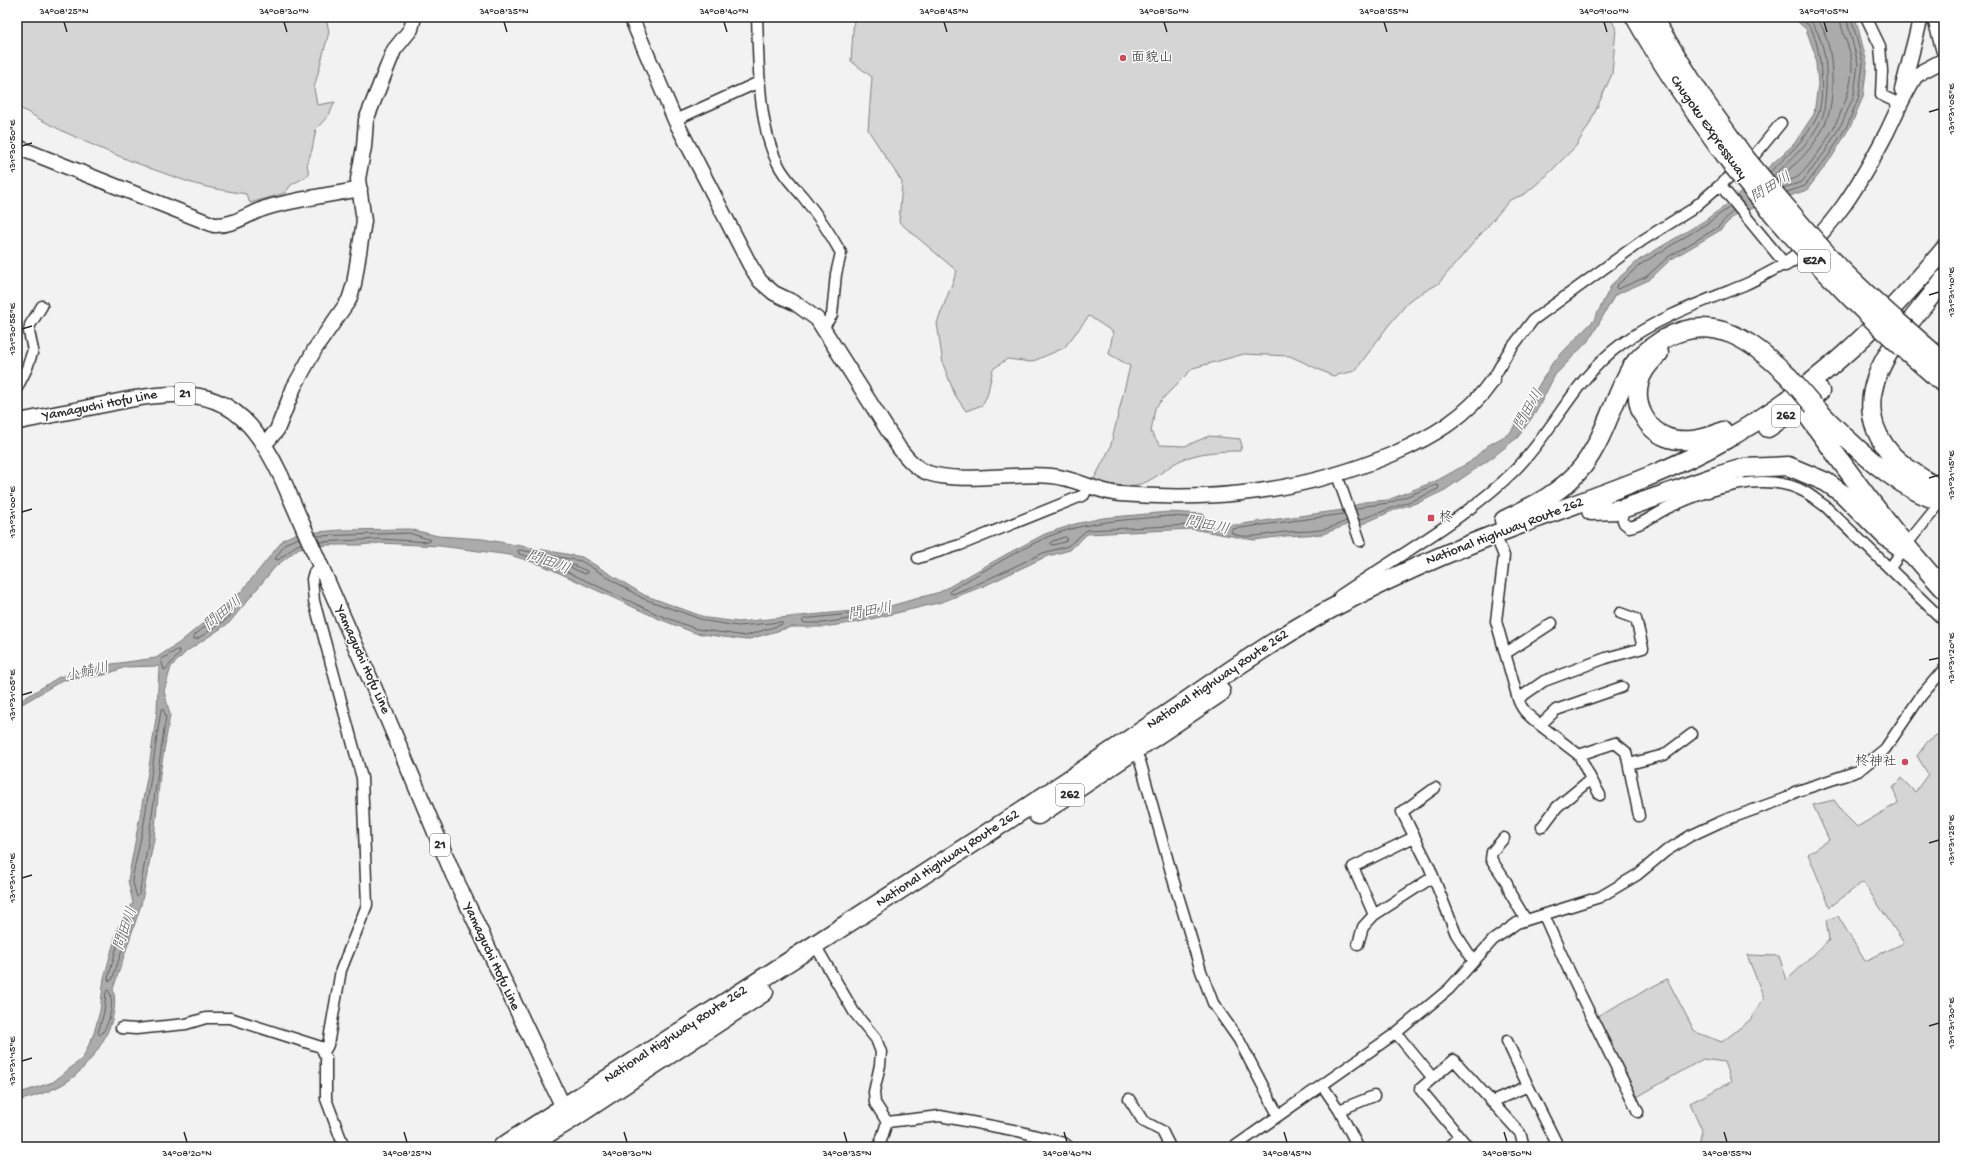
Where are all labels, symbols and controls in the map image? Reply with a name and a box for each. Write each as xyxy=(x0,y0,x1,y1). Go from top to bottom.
text: 34°08'25"N xyxy=(39,6,89,18)
text: 34°08'30"N xyxy=(258,6,309,18)
text: 34°08'35"N xyxy=(478,6,529,18)
text: 34°08'40"N xyxy=(698,6,749,18)
text: 34°08'45"N xyxy=(919,6,969,18)
text: 34°08'50"N xyxy=(1138,6,1189,18)
text: 34°08'55"N xyxy=(1358,6,1409,18)
text: 34°09'00"N xyxy=(1578,6,1629,18)
text: 34°09'05"N xyxy=(1798,6,1849,18)
place label: 面貌山 xyxy=(1131,50,1173,67)
marker: 面貌山 xyxy=(1118,53,1128,63)
street label: Chugoku Expressway xyxy=(1665,72,1751,184)
text: 131°31'05"E xyxy=(1946,83,1958,135)
text: 131°30'50"E xyxy=(7,119,19,173)
water label: 問田川 xyxy=(1747,169,1795,207)
road number: E2A xyxy=(1798,250,1830,272)
text: 131°31'10"E xyxy=(1946,266,1958,318)
text: 131°30'55"E xyxy=(7,302,19,356)
road number: 21 xyxy=(175,383,195,405)
street label: Yamaguchi Hofu Line xyxy=(39,386,160,426)
water label: 問田川 xyxy=(1510,386,1548,434)
road number: 262 xyxy=(1772,405,1800,427)
text: 131°31'15"E xyxy=(1946,450,1958,501)
text: 131°31'00"E xyxy=(7,486,19,539)
street label: National Highway Route 262 xyxy=(1424,494,1586,570)
place label: 柊 xyxy=(1439,510,1453,527)
water label: 問田川 xyxy=(1183,513,1231,539)
marker: 柊 xyxy=(1426,513,1436,523)
water label: 問田川 xyxy=(524,547,572,579)
water label: 問田川 xyxy=(200,593,246,635)
water label: 問田川 xyxy=(846,599,894,625)
street label: Yamaguchi Hofu Line xyxy=(330,601,394,717)
street label: National Highway Route 262 xyxy=(1144,626,1292,734)
text: 131°31'20"E xyxy=(1946,632,1958,684)
water label: 小鯖川 xyxy=(63,658,111,687)
text: 131°31'05"E xyxy=(7,669,19,721)
place label: 柊神社 xyxy=(1855,754,1897,771)
marker: 柊神社 xyxy=(1900,757,1910,767)
road number: 262 xyxy=(1056,784,1084,806)
street label: National Highway Route 262 xyxy=(873,806,1023,912)
text: 131°31'25"E xyxy=(1946,814,1958,866)
road number: 21 xyxy=(430,834,450,856)
text: 131°31'10"E xyxy=(7,852,19,904)
street label: Yamaguchi Hofu Line xyxy=(458,899,524,1014)
water label: 問田川 xyxy=(110,905,142,953)
street label: National Highway Route 262 xyxy=(601,982,751,1088)
text: 131°31'30"E xyxy=(1946,997,1958,1049)
text: 131°31'15"E xyxy=(7,1036,19,1087)
text: 34°08'20"N xyxy=(161,1148,212,1160)
text: 34°08'25"N xyxy=(382,1148,432,1160)
text: 34°08'30"N xyxy=(601,1148,652,1160)
text: 34°08'35"N xyxy=(821,1148,872,1160)
text: 34°08'40"N xyxy=(1041,1148,1092,1160)
text: 34°08'45"N xyxy=(1262,1148,1312,1160)
text: 34°08'50"N xyxy=(1481,1148,1532,1160)
text: 34°08'55"N xyxy=(1701,1148,1752,1160)

